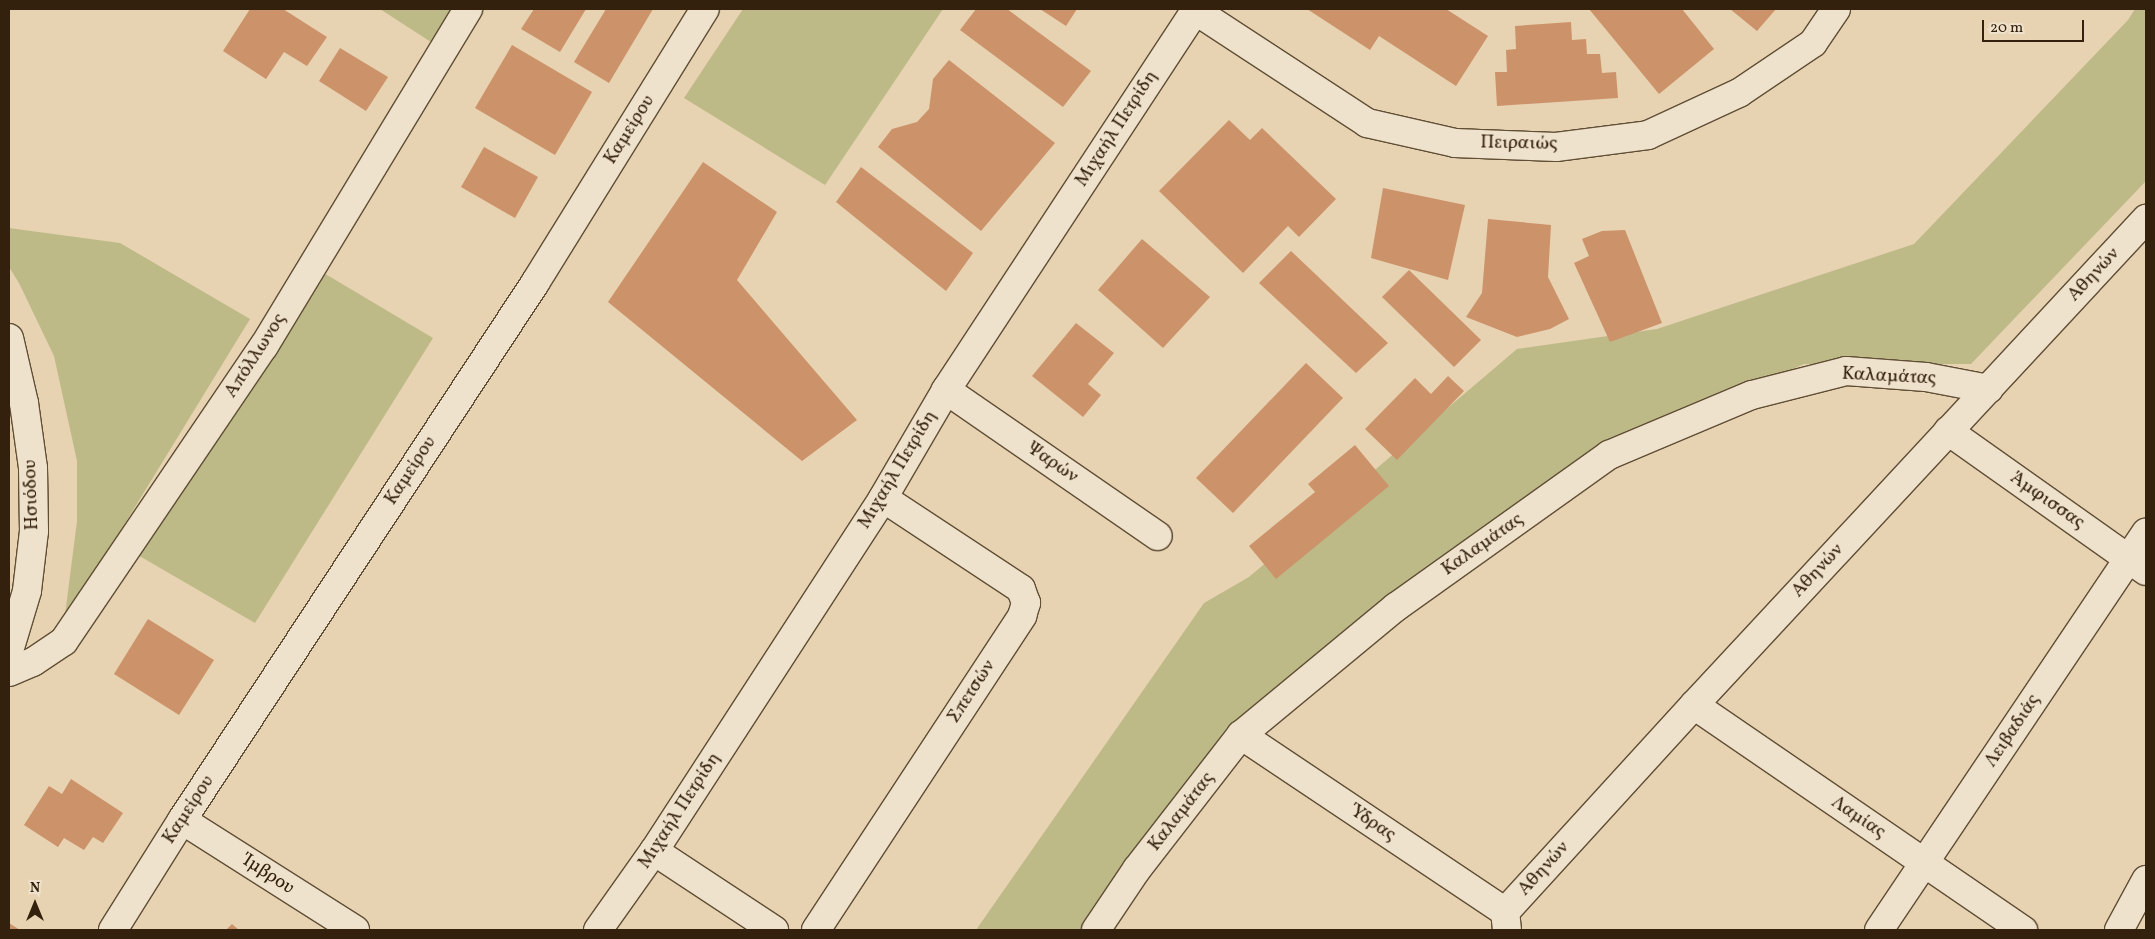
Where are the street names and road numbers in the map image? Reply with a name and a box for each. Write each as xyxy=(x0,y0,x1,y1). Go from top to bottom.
street label: Μιχαήλ Πετρίδη xyxy=(1071,67,1163,191)
street label: Καμείρου xyxy=(600,91,660,169)
street label: Πειραιώς xyxy=(1480,132,1558,156)
street label: Αθηνών xyxy=(2063,243,2125,307)
street label: Απόλλωνος xyxy=(220,309,292,403)
street label: Καλαμάτας xyxy=(1841,363,1937,391)
street label: Μιχαήλ Πετρίδη xyxy=(854,407,942,533)
street label: Καμείρου xyxy=(380,432,442,510)
street label: Ψαρών xyxy=(1022,438,1082,488)
street label: Ησιόδου xyxy=(19,459,45,531)
street label: Άμφισσας xyxy=(2005,467,2089,535)
street label: Καλαμάτας xyxy=(1438,509,1528,581)
street label: Αθηνών xyxy=(1787,539,1849,603)
street label: Σπετσών xyxy=(943,656,1001,728)
street label: Λειβαδιάς xyxy=(1980,690,2046,772)
street label: Μιχαήλ Πετρίδη xyxy=(634,749,726,873)
street label: Καλαμάτας xyxy=(1144,768,1220,856)
street label: Καμείρου xyxy=(158,771,220,849)
street label: Λαμίας xyxy=(1826,792,1890,844)
street label: Ύδρας xyxy=(1346,801,1400,847)
street label: Αθηνών xyxy=(1514,837,1574,901)
street label: Ίμβρου xyxy=(238,850,298,900)

